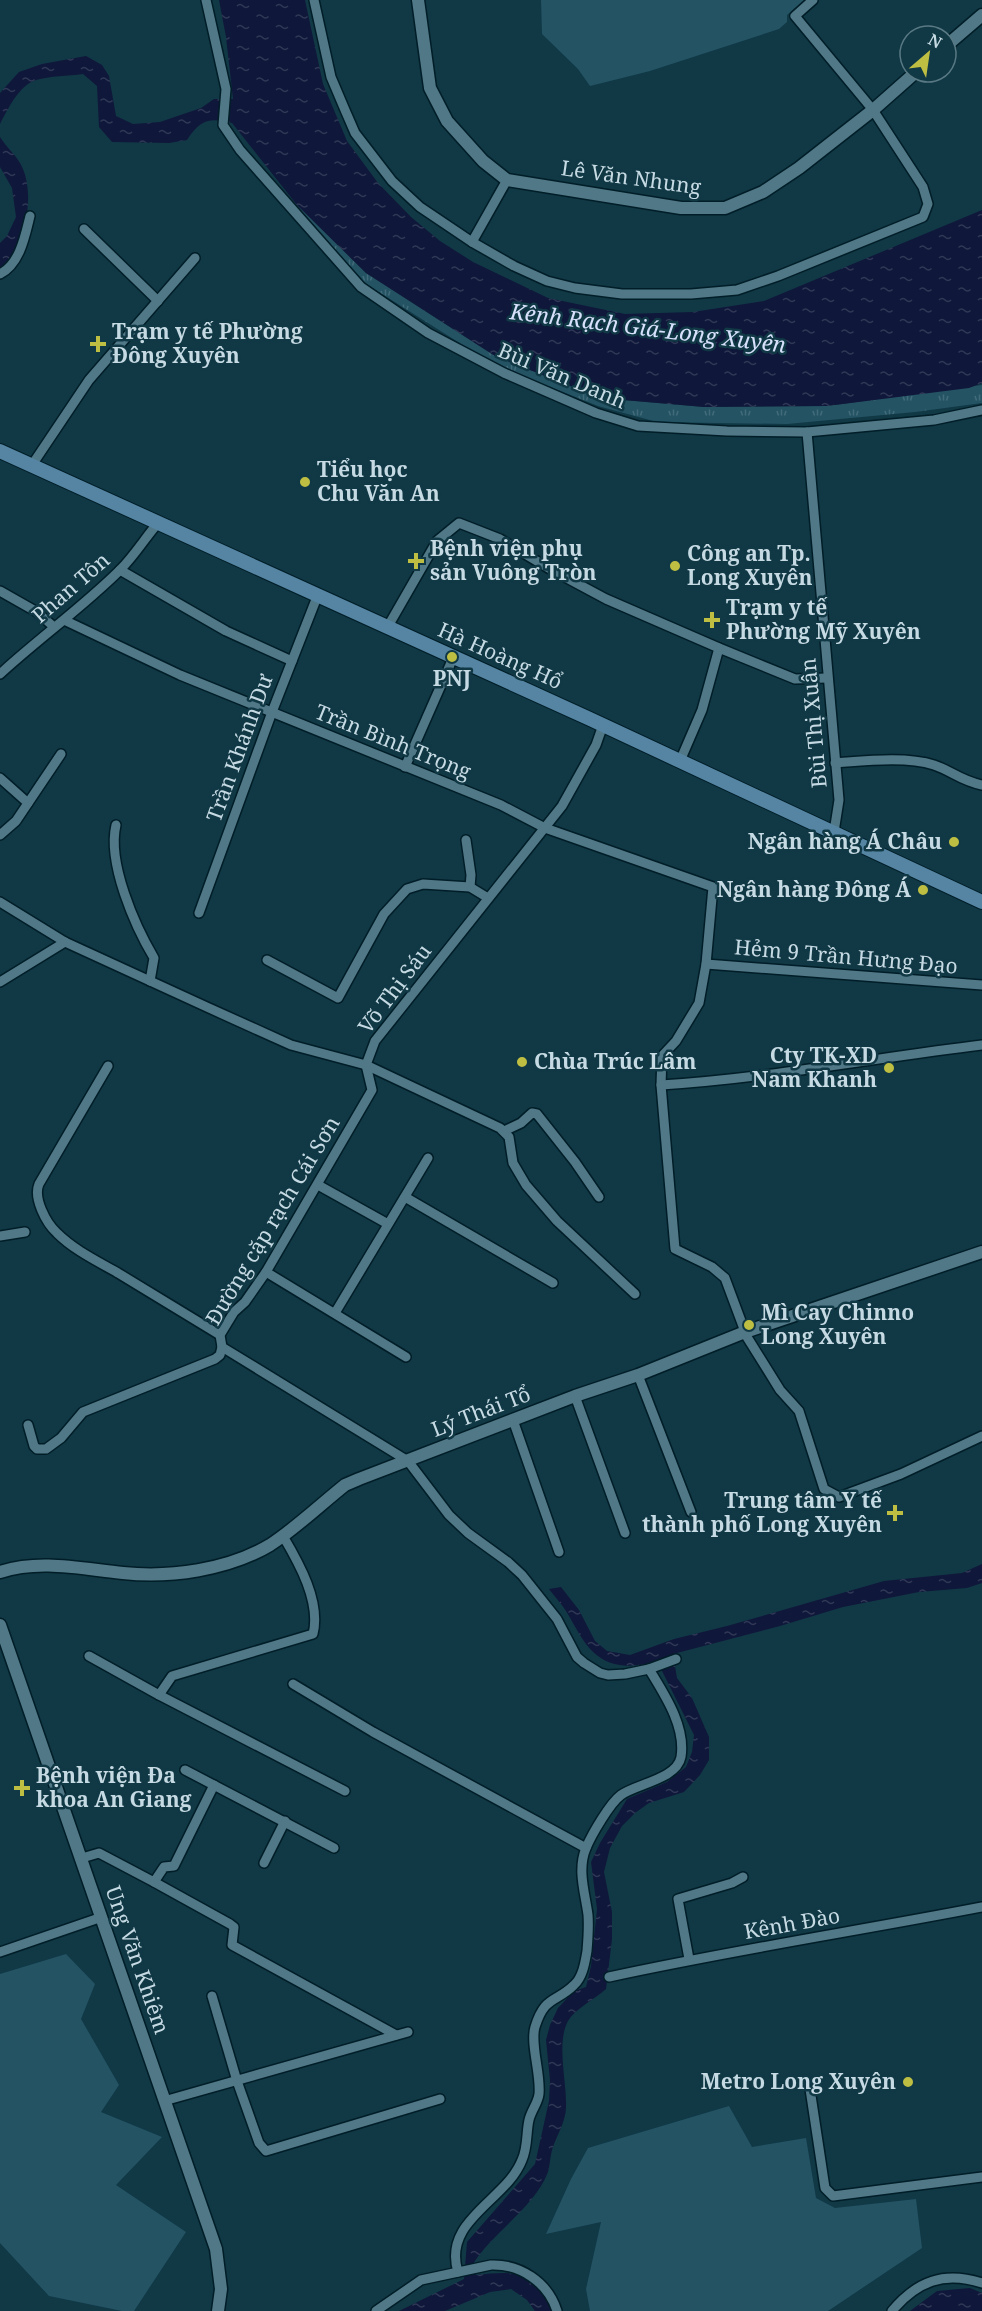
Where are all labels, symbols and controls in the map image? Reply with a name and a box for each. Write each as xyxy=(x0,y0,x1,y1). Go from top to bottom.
north arrow xyxy=(898,24,958,84)
text: N xyxy=(924,28,946,54)
street label: Lê Văn Nhung xyxy=(559,153,704,201)
water label: Kênh Rạch Giá-Long Xuyên xyxy=(508,295,788,359)
place label: Trạm y tế Phường Đông Xuyên xyxy=(112,317,303,369)
marker: Trạm y tế Phường Đông Xuyên xyxy=(89,335,107,353)
street label: Bùi Văn Danh xyxy=(494,335,631,415)
place label: Tiểu học Chu Văn An xyxy=(317,455,440,507)
marker: Tiểu học Chu Văn An xyxy=(298,475,312,489)
place label: Bệnh viện phụ sản Vuông Tròn xyxy=(430,534,597,586)
place label: Công an Tp. Long Xuyên xyxy=(687,539,812,591)
street label: Phan Tôn xyxy=(26,546,115,629)
marker: Bệnh viện phụ sản Vuông Tròn xyxy=(407,552,425,570)
marker: Công an Tp. Long Xuyên xyxy=(668,559,682,573)
place label: Trạm y tế Phường Mỹ Xuyên xyxy=(726,593,921,645)
marker: Trạm y tế Phường Mỹ Xuyên xyxy=(703,611,721,629)
street label: Hà Hoàng Hổ xyxy=(434,615,567,695)
marker: PNJ xyxy=(445,650,459,664)
street label: Bùi Thị Xuân xyxy=(793,657,833,789)
place label: PNJ xyxy=(433,664,471,692)
street label: Trần Khánh Dư xyxy=(199,669,279,825)
street label: Trần Bình Trọng xyxy=(311,697,476,785)
place label: Ngân hàng Á Châu xyxy=(748,827,942,855)
marker: Ngân hàng Á Châu xyxy=(947,835,961,849)
place label: Ngân hàng Đông Á xyxy=(717,875,911,903)
marker: Ngân hàng Đông Á xyxy=(916,883,930,897)
street label: Hẻm 9 Trần Hưng Đạo xyxy=(733,932,959,980)
street label: Võ Thị Sáu xyxy=(351,938,437,1039)
place label: Cty TK-XD Nam Khanh xyxy=(752,1041,877,1093)
place label: Chùa Trúc Lâm xyxy=(534,1047,697,1075)
marker: Chùa Trúc Lâm xyxy=(515,1055,529,1069)
marker: Cty TK-XD Nam Khanh xyxy=(882,1061,896,1075)
street label: Đường cặp rạch Cái Sơn xyxy=(199,1111,346,1330)
place label: Mì Cay Chinno Long Xuyên xyxy=(761,1298,914,1350)
marker: Mì Cay Chinno Long Xuyên xyxy=(742,1318,756,1332)
street label: Lý Thái Tổ xyxy=(427,1379,534,1443)
place label: Trung tâm Y tế thành phố Long Xuyên xyxy=(642,1486,883,1538)
marker: Trung tâm Y tế thành phố Long Xuyên xyxy=(886,1504,904,1522)
place label: Bệnh viện Đa khoa An Giang xyxy=(36,1761,192,1813)
marker: Bệnh viện Đa khoa An Giang xyxy=(13,1779,31,1797)
street label: Ung Văn Khiêm xyxy=(99,1882,176,2038)
street label: Kênh Đào xyxy=(742,1901,842,1945)
place label: Metro Long Xuyên xyxy=(701,2067,896,2095)
marker: Metro Long Xuyên xyxy=(901,2075,915,2089)

